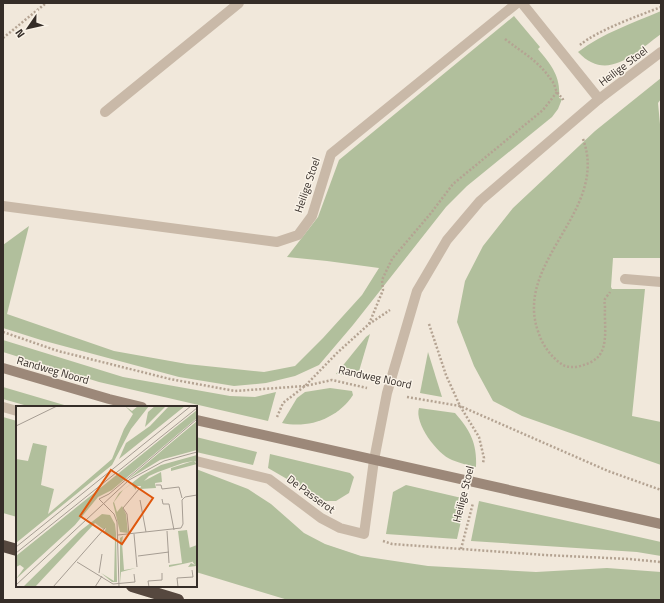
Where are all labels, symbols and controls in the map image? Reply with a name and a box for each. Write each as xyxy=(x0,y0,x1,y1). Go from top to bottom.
north arrow xyxy=(8,8,48,48)
text: N xyxy=(11,26,28,41)
street label: Heilige Stoel xyxy=(595,42,651,90)
street label: Heilige Stoel xyxy=(290,155,324,215)
street label: Randweg Noord xyxy=(15,352,91,388)
street label: Randweg Noord xyxy=(337,361,413,393)
inset map xyxy=(16,406,197,587)
street label: Heilige Stoel xyxy=(448,464,478,524)
street label: De Passerot xyxy=(284,471,339,517)

